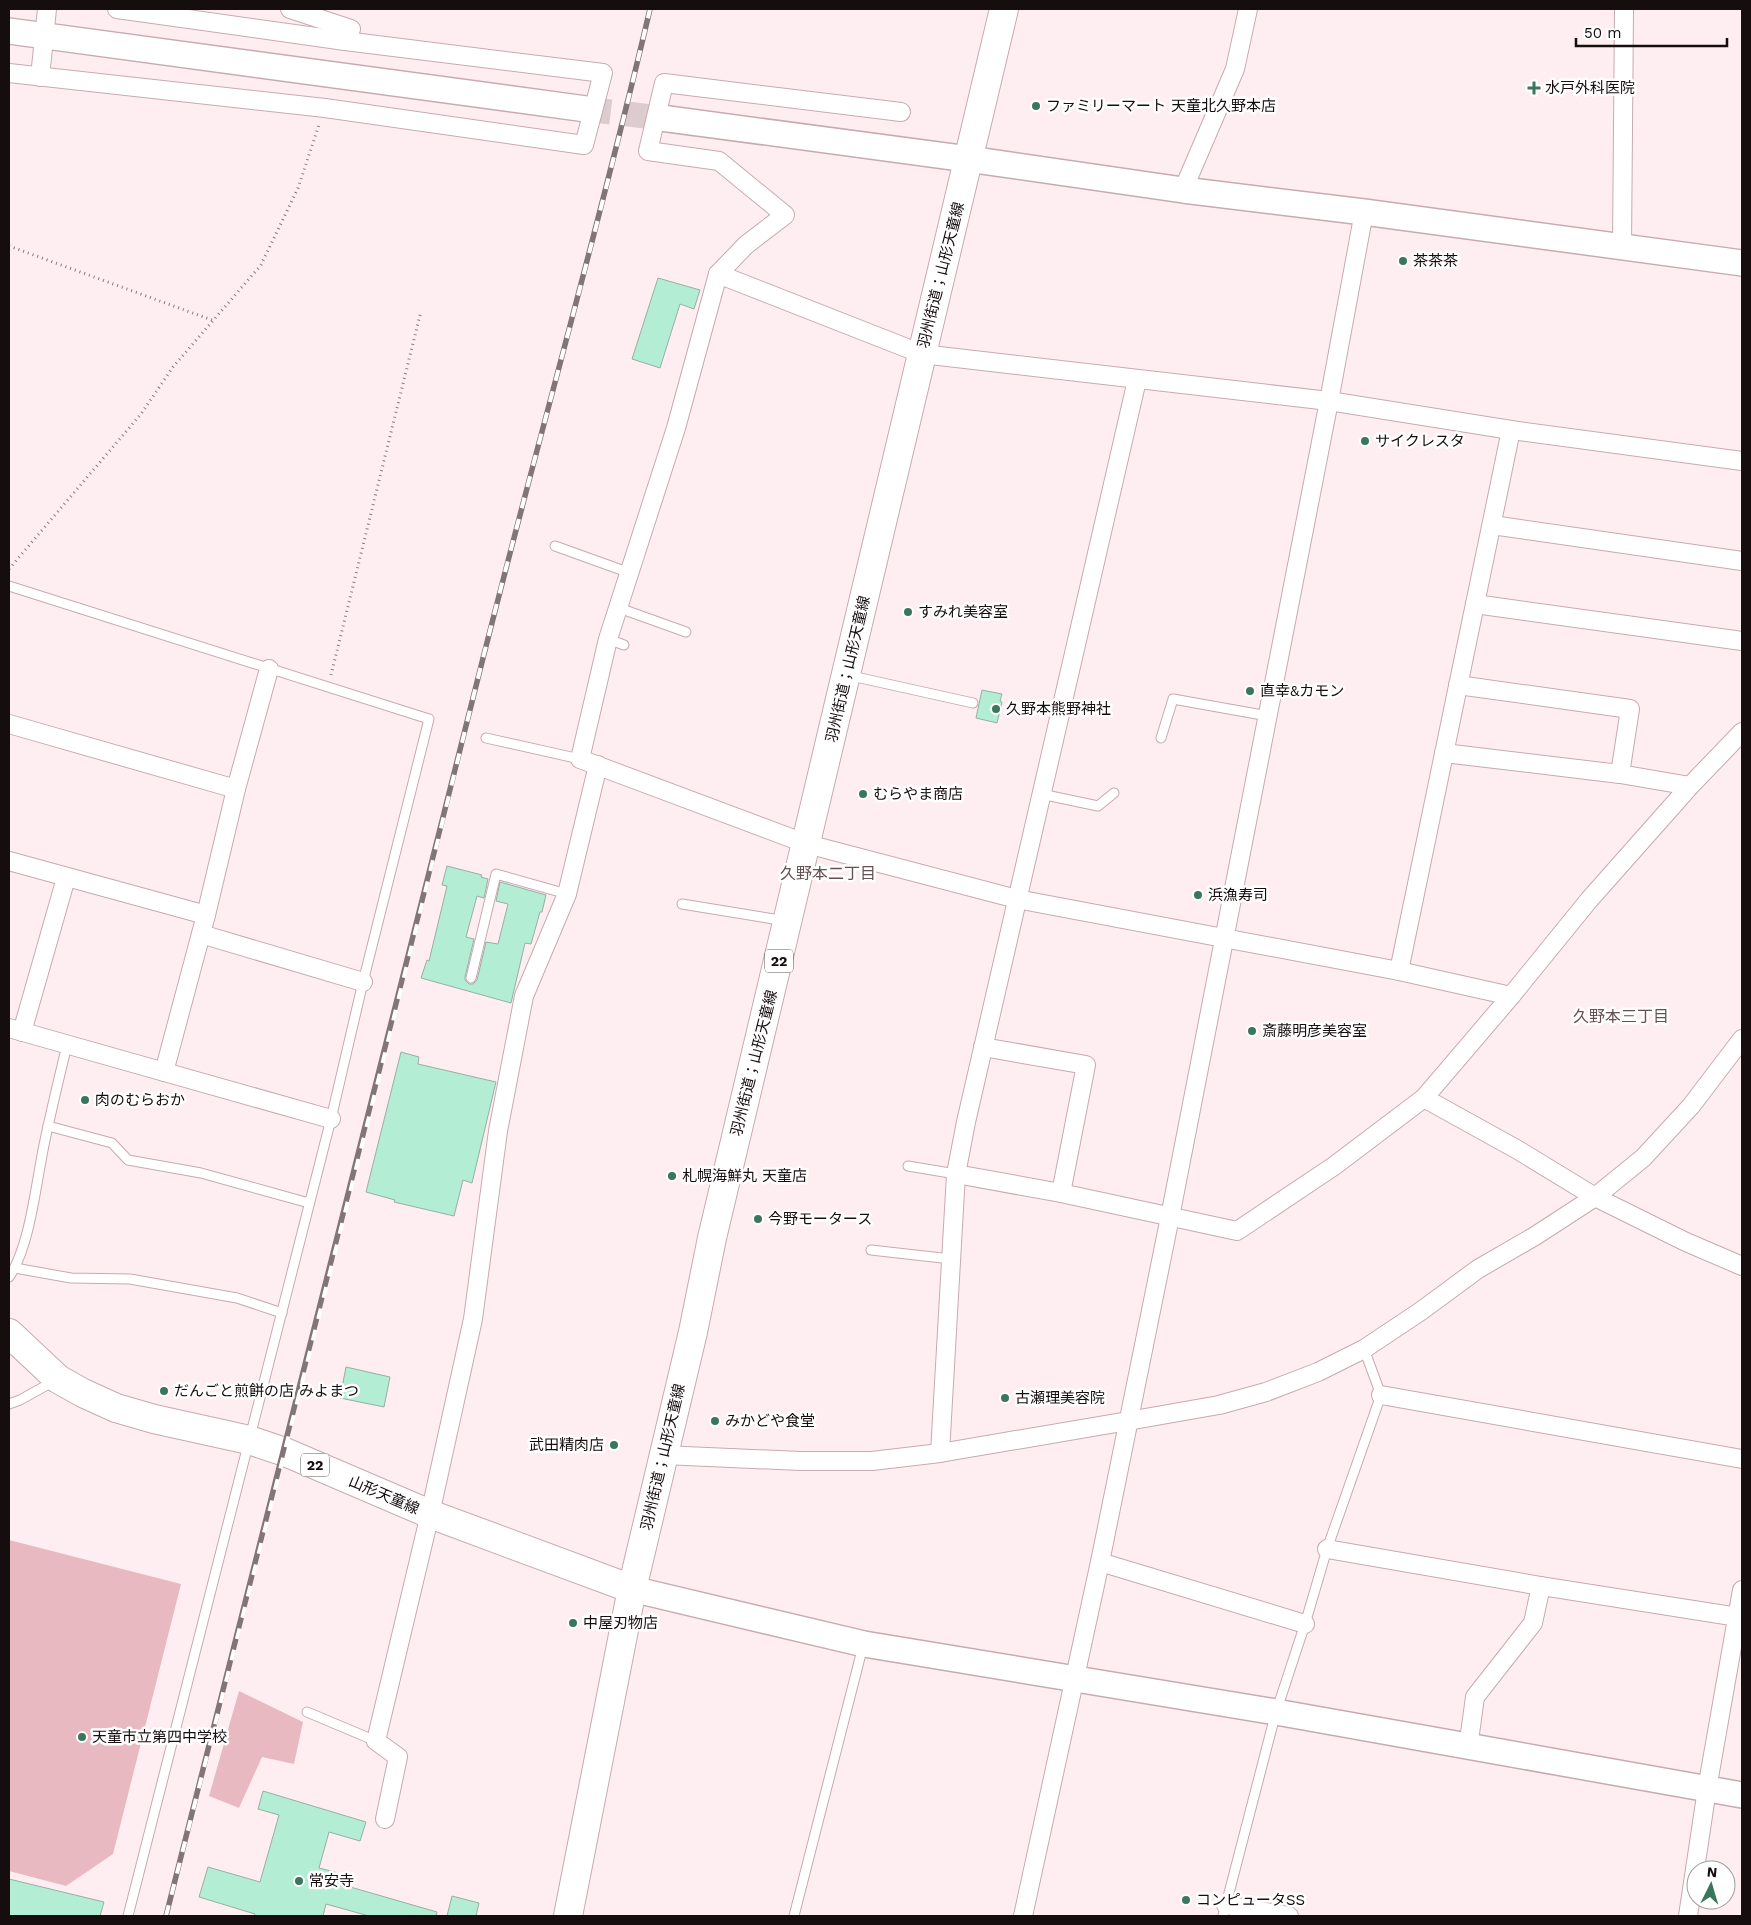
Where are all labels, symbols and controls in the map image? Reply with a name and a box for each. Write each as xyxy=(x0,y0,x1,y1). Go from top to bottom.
scale bar xyxy=(1576,15,1727,47)
text: 50 m xyxy=(1584,24,1621,42)
place label: 水戸外科医院 xyxy=(1545,79,1635,97)
marker: 水戸外科医院 xyxy=(1527,81,1541,95)
place label: ファミリーマート 天童北久野本店 xyxy=(1046,97,1276,115)
marker: ファミリーマート 天童北久野本店 xyxy=(1030,100,1042,112)
street label: 羽州街道；山形天童線 xyxy=(914,200,968,350)
place label: 茶茶茶 xyxy=(1413,252,1458,270)
marker: 茶茶茶 xyxy=(1397,255,1409,267)
place label: サイクレスタ xyxy=(1375,432,1465,450)
marker: サイクレスタ xyxy=(1359,435,1371,447)
street label: 羽州街道；山形天童線 xyxy=(822,594,874,744)
place label: すみれ美容室 xyxy=(918,603,1008,621)
marker: すみれ美容室 xyxy=(902,606,914,618)
place label: 直幸&カモン xyxy=(1260,682,1344,700)
marker: 直幸&カモン xyxy=(1244,685,1256,697)
place label: 久野本熊野神社 xyxy=(1006,700,1111,718)
marker: 久野本熊野神社 xyxy=(990,703,1002,715)
place label: むらやま商店 xyxy=(873,785,963,803)
marker: むらやま商店 xyxy=(857,788,869,800)
district label: 久野本二丁目 xyxy=(780,864,876,883)
place label: 浜漁寿司 xyxy=(1208,886,1268,904)
marker: 浜漁寿司 xyxy=(1192,889,1204,901)
road number: 22 xyxy=(765,949,793,972)
street label: 羽州街道；山形天童線 xyxy=(727,988,781,1138)
district label: 久野本三丁目 xyxy=(1573,1007,1669,1026)
place label: 斎藤明彦美容室 xyxy=(1262,1022,1367,1040)
marker: 斎藤明彦美容室 xyxy=(1246,1025,1258,1037)
place label: 肉のむらおか xyxy=(95,1091,185,1109)
marker: 肉のむらおか xyxy=(79,1094,91,1106)
place label: 札幌海鮮丸 天童店 xyxy=(682,1167,807,1185)
marker: 札幌海鮮丸 天童店 xyxy=(666,1170,678,1182)
place label: 今野モータース xyxy=(768,1210,872,1228)
marker: 今野モータース xyxy=(752,1213,764,1225)
place label: だんごと煎餅の店 みよまつ xyxy=(174,1382,359,1400)
street label: 羽州街道；山形天童線 xyxy=(637,1382,689,1532)
marker: だんごと煎餅の店 みよまつ xyxy=(158,1385,170,1397)
place label: 古瀬理美容院 xyxy=(1015,1389,1105,1407)
marker: 古瀬理美容院 xyxy=(999,1392,1011,1404)
place label: みかどや食堂 xyxy=(725,1412,815,1430)
marker: みかどや食堂 xyxy=(709,1415,721,1427)
place label: 武田精肉店 xyxy=(529,1436,604,1454)
marker: 武田精肉店 xyxy=(608,1439,620,1451)
road number: 22 xyxy=(301,1454,329,1476)
street label: 山形天童線 xyxy=(346,1472,422,1518)
place label: 中屋刃物店 xyxy=(583,1614,658,1632)
marker: 中屋刃物店 xyxy=(567,1617,579,1629)
place label: 天童市立第四中学校 xyxy=(92,1728,227,1746)
marker: 天童市立第四中学校 xyxy=(76,1731,88,1743)
north arrow xyxy=(1686,1860,1736,1910)
text: N xyxy=(1706,1864,1718,1880)
place label: 常安寺 xyxy=(309,1872,354,1890)
marker: 常安寺 xyxy=(293,1875,305,1887)
place label: コンピュータSS xyxy=(1196,1891,1305,1909)
marker: コンピュータSS xyxy=(1180,1894,1192,1906)

